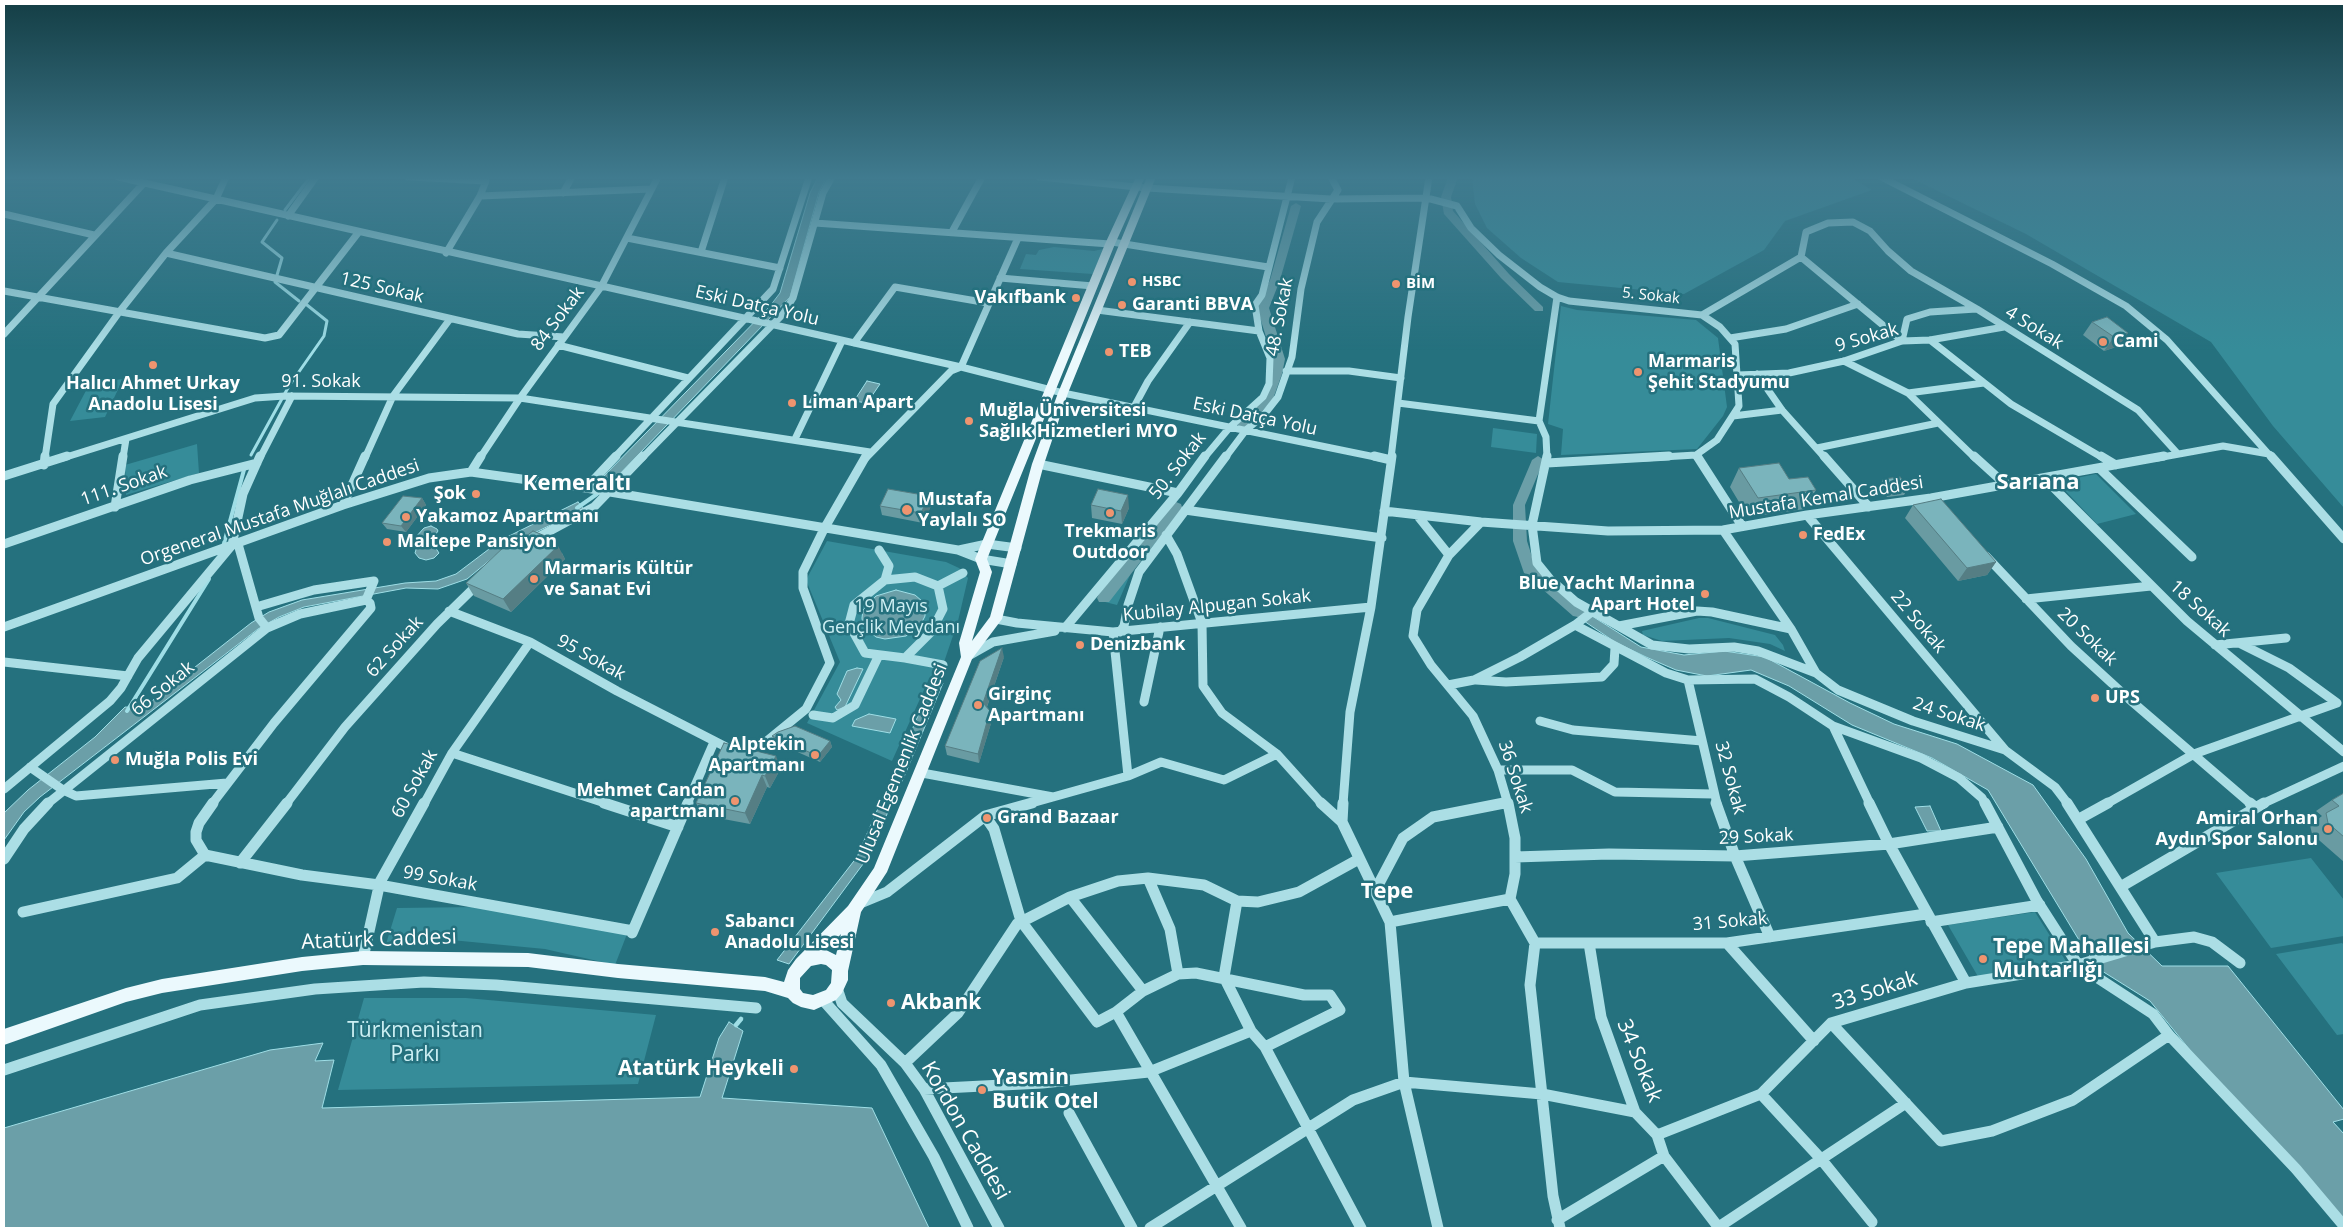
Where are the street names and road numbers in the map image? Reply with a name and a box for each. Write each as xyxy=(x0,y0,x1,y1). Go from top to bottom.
street label: 125 Sokak xyxy=(338,268,426,308)
street label: 48. Sokak xyxy=(1262,276,1298,358)
street label: Eski Datça Yolu xyxy=(693,281,821,331)
street label: 84 Sokak xyxy=(527,283,589,355)
street label: 5. Sokak xyxy=(1621,284,1681,308)
street label: 4 Sokak xyxy=(2001,302,2067,354)
street label: 9 Sokak xyxy=(1833,319,1901,357)
street label: 91. Sokak xyxy=(281,371,361,393)
street label: Eski Datça Yolu xyxy=(1191,393,1319,441)
street label: 50. Sokak xyxy=(1145,428,1211,504)
street label: Orgeneral Mustafa Muğlalı Caddesi xyxy=(138,455,422,571)
street label: 111. Sokak xyxy=(78,461,170,511)
street label: Mustafa Kemal Caddesi xyxy=(1727,472,1925,524)
street label: 18 Sokak xyxy=(2165,576,2235,642)
street label: Kubilay Alpugan Sokak xyxy=(1122,585,1312,627)
street label: 22 Sokak xyxy=(1886,586,1950,658)
street label: 20 Sokak xyxy=(2053,603,2121,671)
street label: 62 Sokak xyxy=(362,612,428,682)
street label: 95 Sokak xyxy=(553,630,629,686)
street label: 66 Sokak xyxy=(127,657,199,721)
street label: Ulusal Egemenlik Caddesi xyxy=(852,661,952,867)
street label: 24 Sokak xyxy=(1910,693,1988,737)
street label: 36 Sokak xyxy=(1493,738,1537,816)
street label: 32 Sokak xyxy=(1710,739,1750,817)
street label: 60 Sokak xyxy=(387,746,443,822)
street label: 29 Sokak xyxy=(1718,824,1794,850)
street label: 99 Sokak xyxy=(401,862,479,896)
street label: 31 Sokak xyxy=(1692,908,1768,936)
street label: Atatürk Caddesi xyxy=(301,925,457,955)
street label: 33 Sokak xyxy=(1830,966,1920,1016)
street label: 34 Sokak xyxy=(1611,1016,1667,1106)
street label: Kordon Caddesi xyxy=(915,1057,1015,1205)

